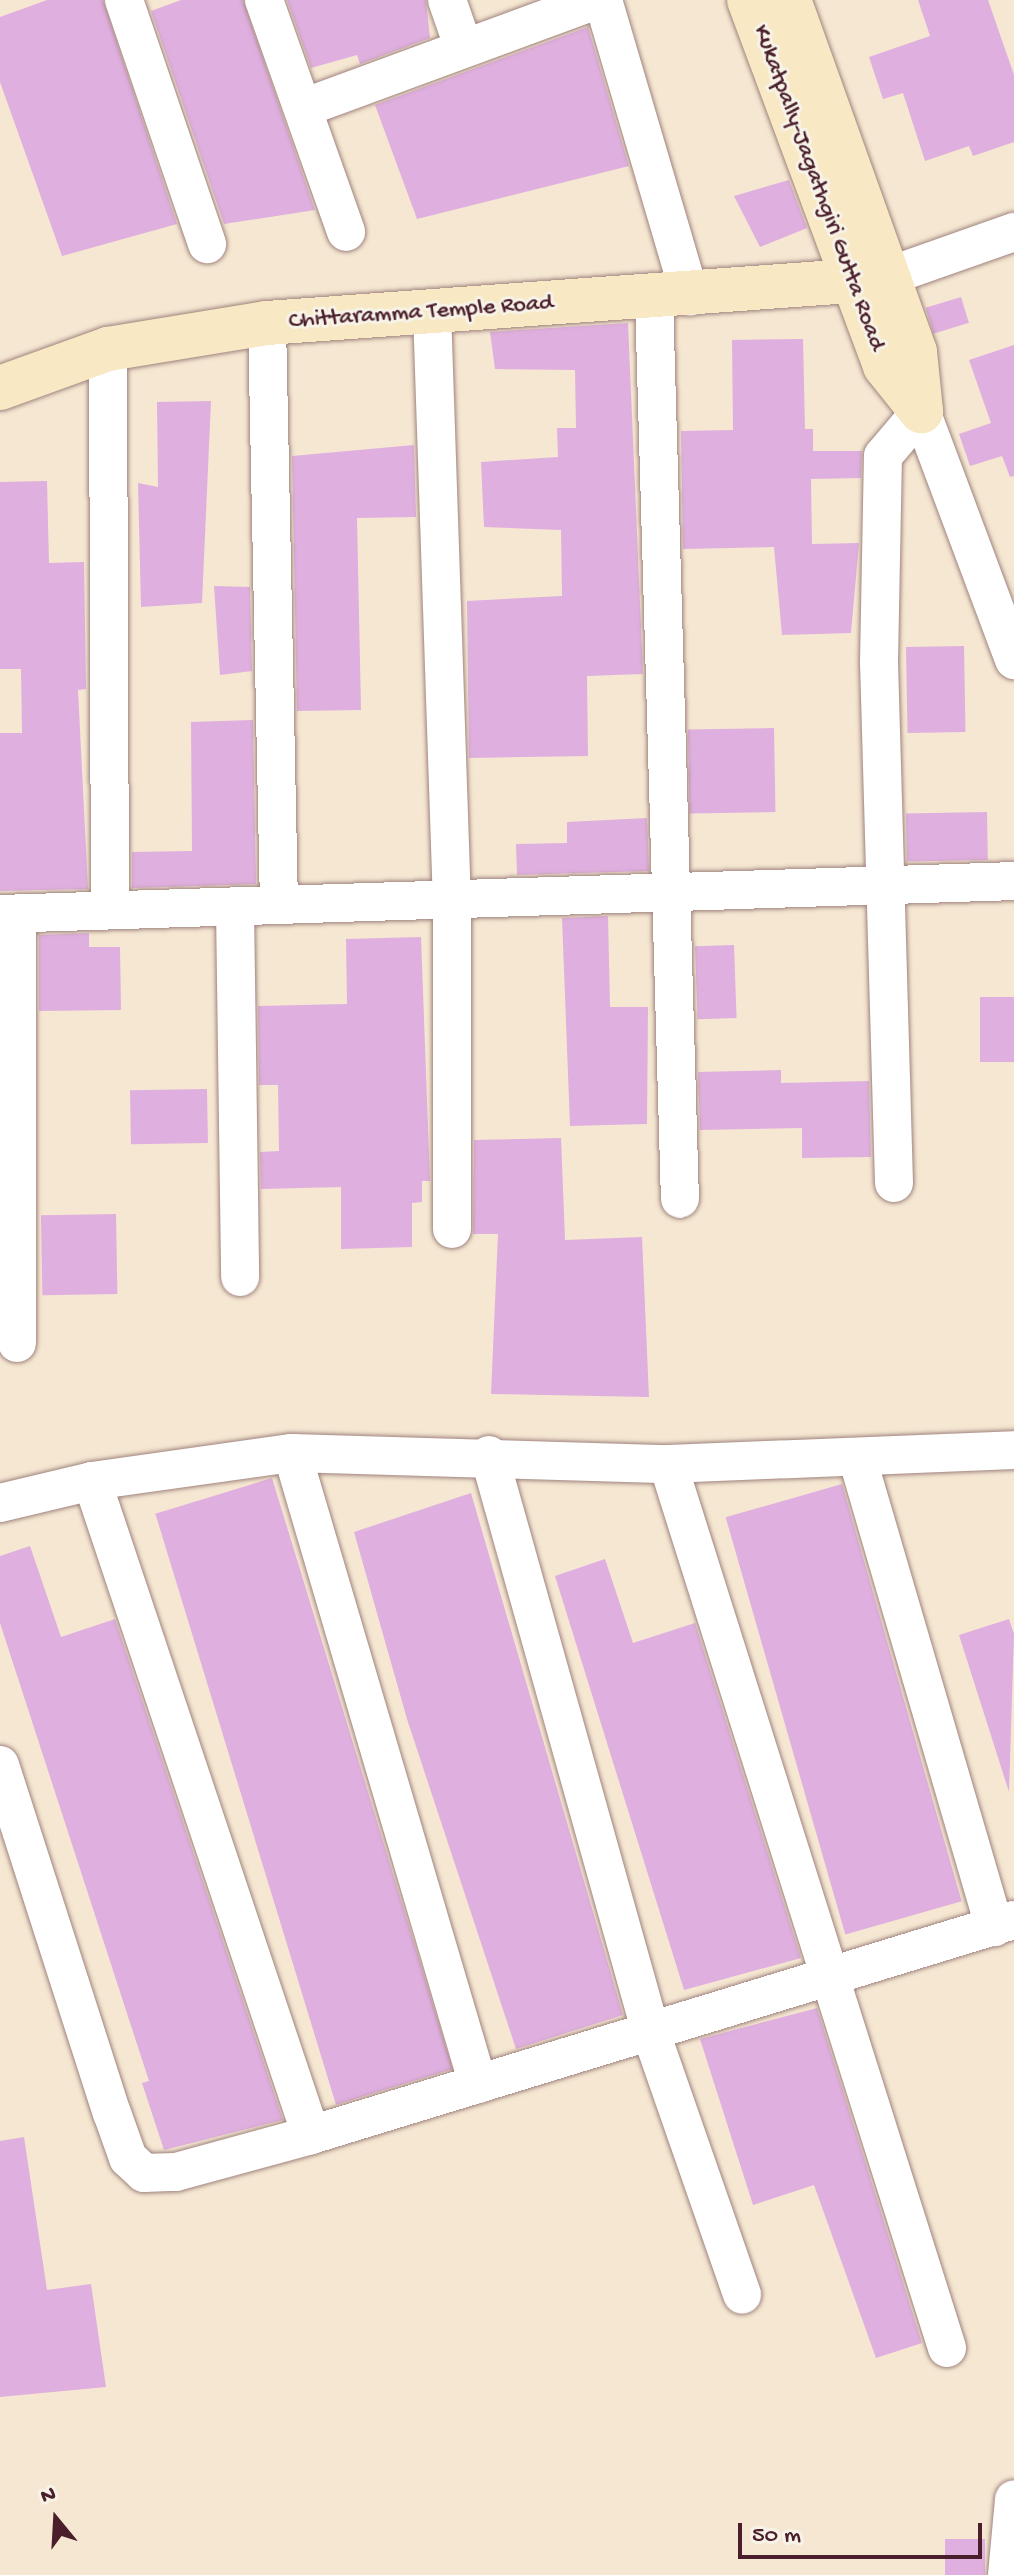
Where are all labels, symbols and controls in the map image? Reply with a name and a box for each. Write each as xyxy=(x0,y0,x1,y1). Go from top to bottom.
street label: Kukatpally-Jagathgiri Gutta Road xyxy=(746,21,890,355)
street label: Chittaramma Temple Road xyxy=(288,289,554,337)
north arrow xyxy=(16,2479,96,2559)
text: N xyxy=(38,2482,59,2511)
scale bar xyxy=(742,2507,986,2557)
text: 50 m xyxy=(752,2522,801,2551)

